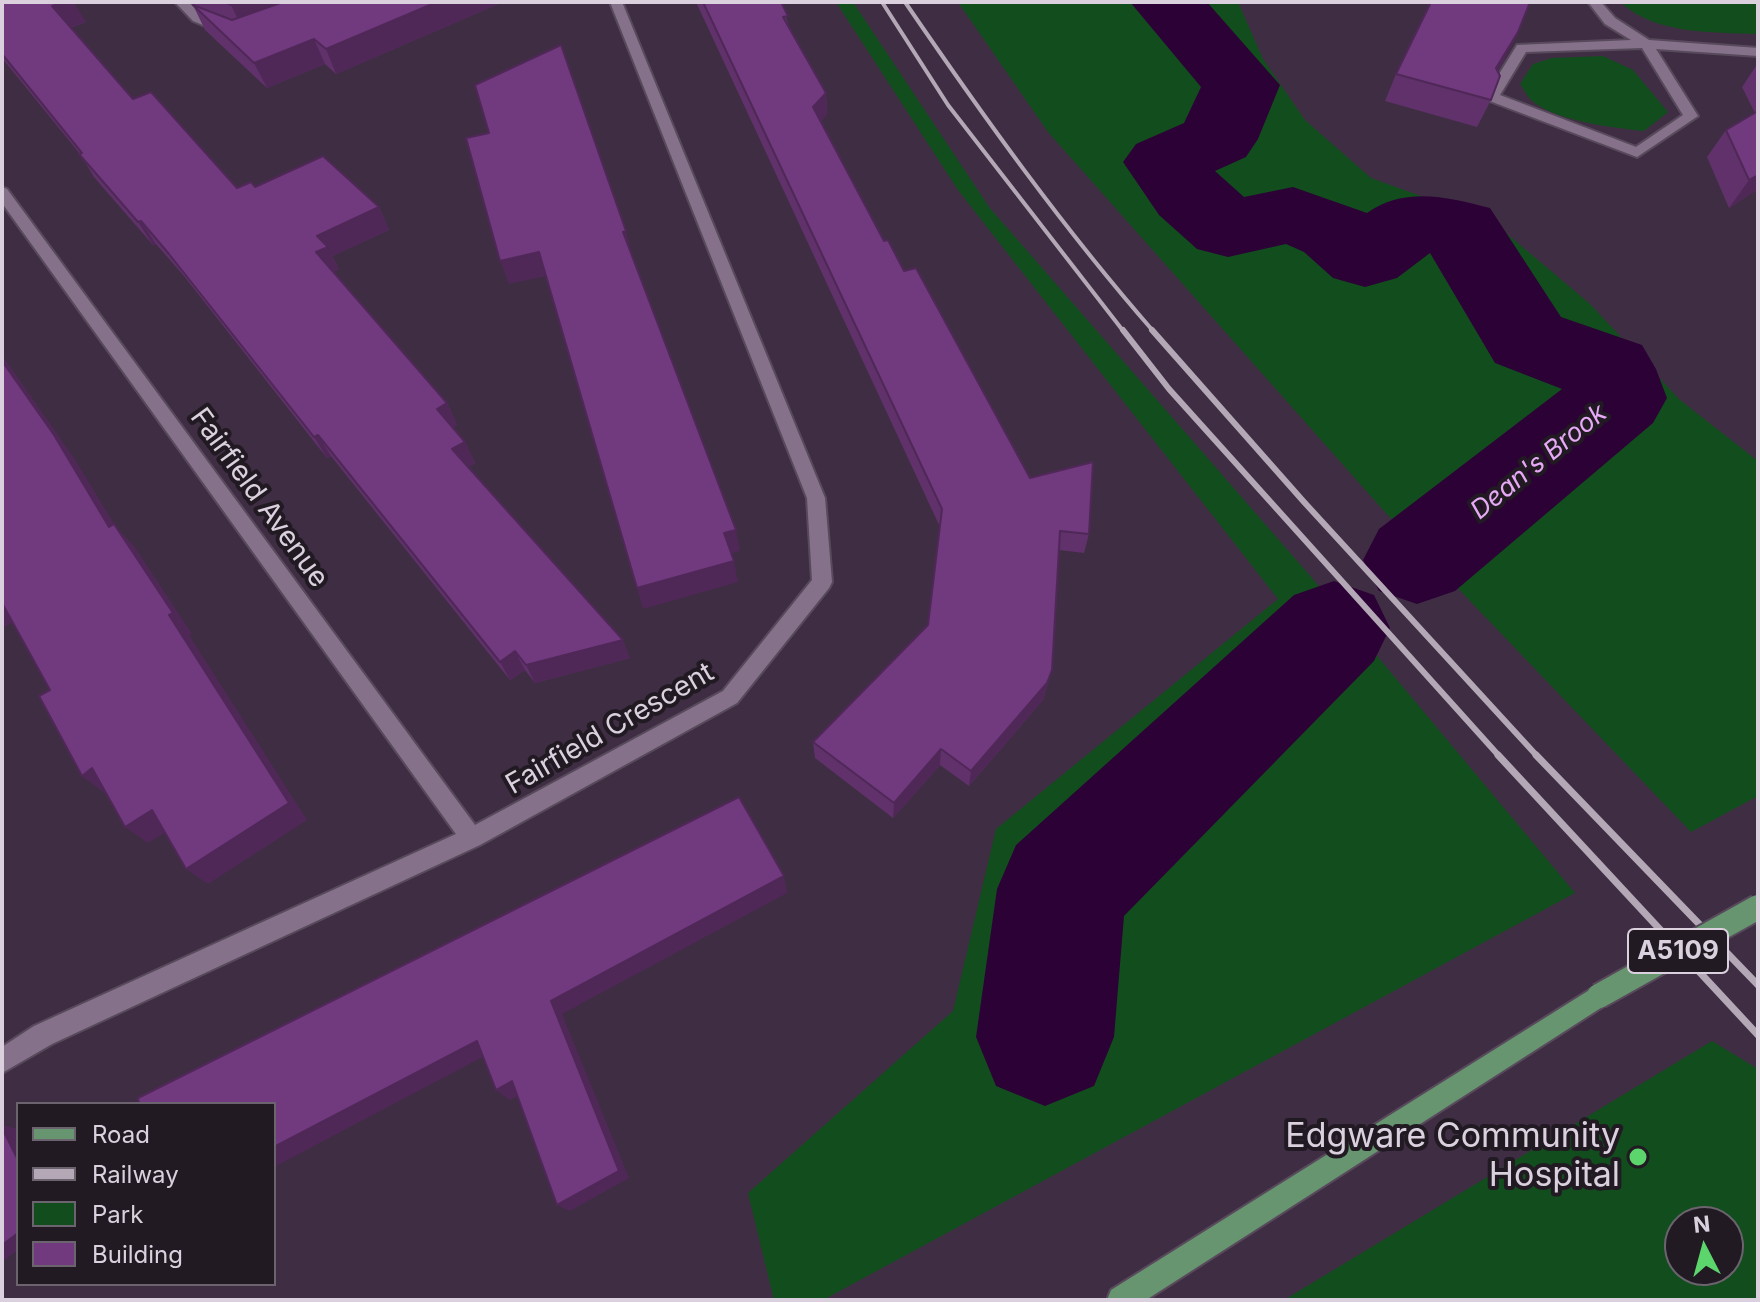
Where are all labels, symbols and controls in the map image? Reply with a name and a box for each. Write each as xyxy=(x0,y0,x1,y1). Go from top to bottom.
water label: Dean's Brook xyxy=(1465,398,1613,526)
street label: Fairfield Avenue xyxy=(183,402,335,594)
street label: Fairfield Crescent xyxy=(500,656,720,802)
road number: A5109 xyxy=(1628,929,1728,973)
legend xyxy=(16,1102,276,1286)
place label: Edgware Community Hospital xyxy=(1285,1117,1620,1196)
text: Road xyxy=(92,1120,150,1149)
marker: Edgware Community Hospital xyxy=(1627,1146,1649,1168)
text: Railway xyxy=(92,1160,179,1189)
text: Park xyxy=(92,1200,143,1229)
north arrow xyxy=(1664,1206,1744,1286)
text: N xyxy=(1692,1210,1711,1238)
text: Building xyxy=(92,1240,183,1269)

